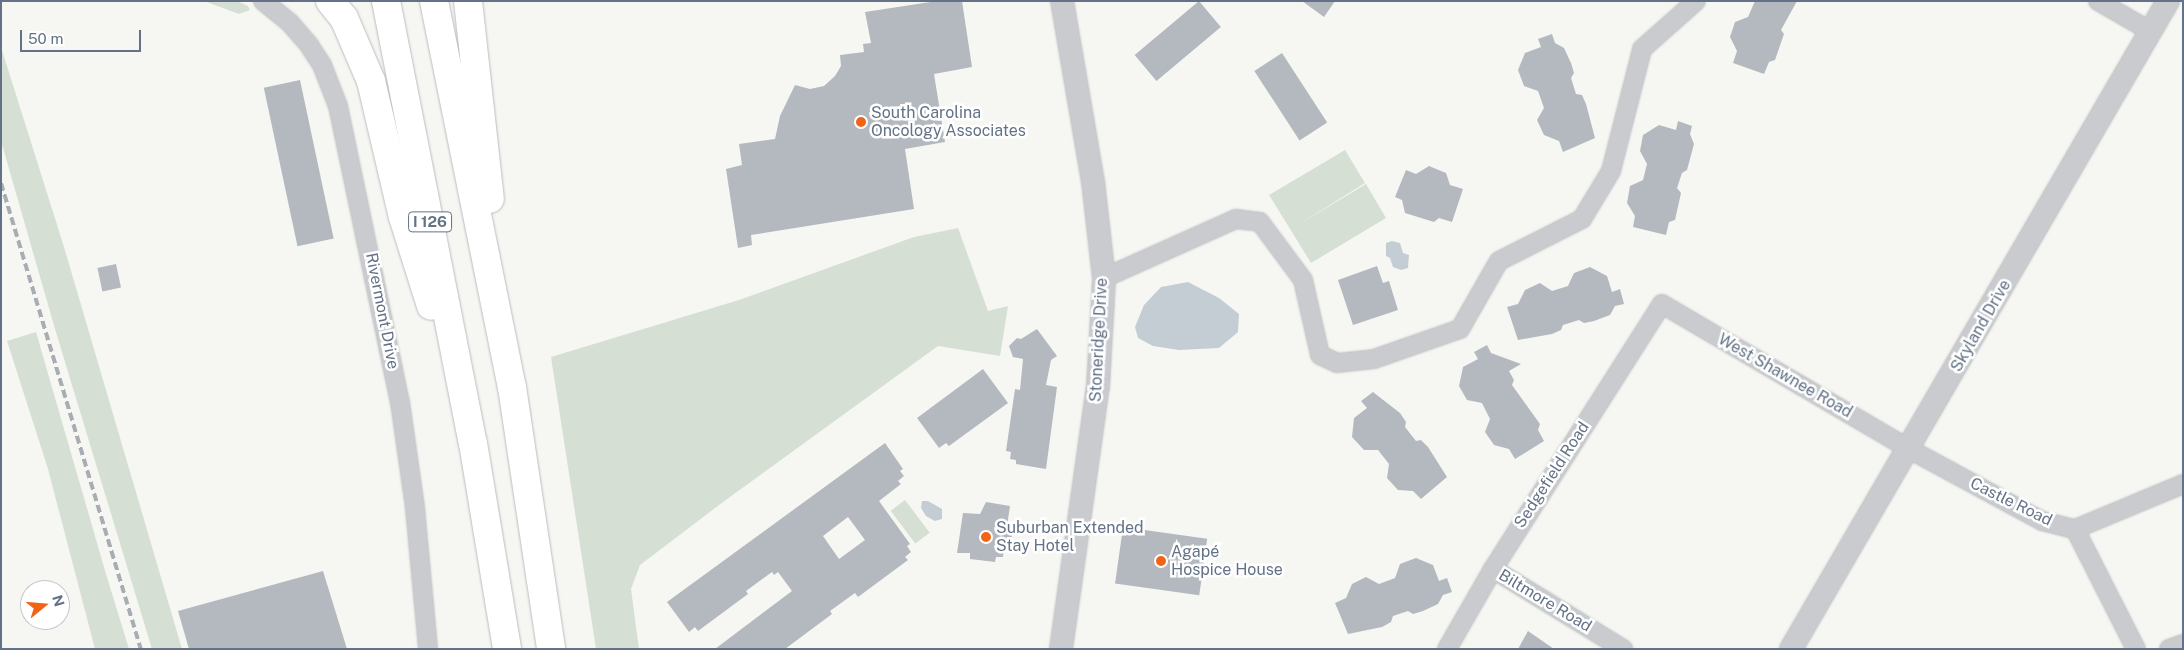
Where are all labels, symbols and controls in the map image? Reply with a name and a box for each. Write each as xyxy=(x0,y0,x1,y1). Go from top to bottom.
scale bar xyxy=(22,20,144,52)
text: 50 m xyxy=(28,30,63,47)
place label: South Carolina Oncology Associates xyxy=(871,103,1026,141)
marker: South Carolina Oncology Associates xyxy=(855,116,867,128)
road number: I 126 xyxy=(408,210,452,234)
street label: Rivermont Drive xyxy=(361,251,403,371)
street label: Stoneridge Drive xyxy=(1086,277,1112,403)
street label: Skyland Drive xyxy=(1947,277,2015,375)
street label: West Shawnee Road xyxy=(1715,330,1855,422)
street label: Sedgefield Road xyxy=(1511,418,1593,532)
street label: Castle Road xyxy=(1967,474,2055,530)
place label: Suburban Extended Stay Hotel xyxy=(996,518,1144,556)
marker: Suburban Extended Stay Hotel xyxy=(980,531,992,543)
place label: Agapé Hospice House xyxy=(1171,542,1283,580)
marker: Agapé Hospice House xyxy=(1155,555,1167,567)
street label: Biltmore Road xyxy=(1495,566,1595,636)
north arrow xyxy=(20,580,70,630)
text: N xyxy=(49,593,68,608)

